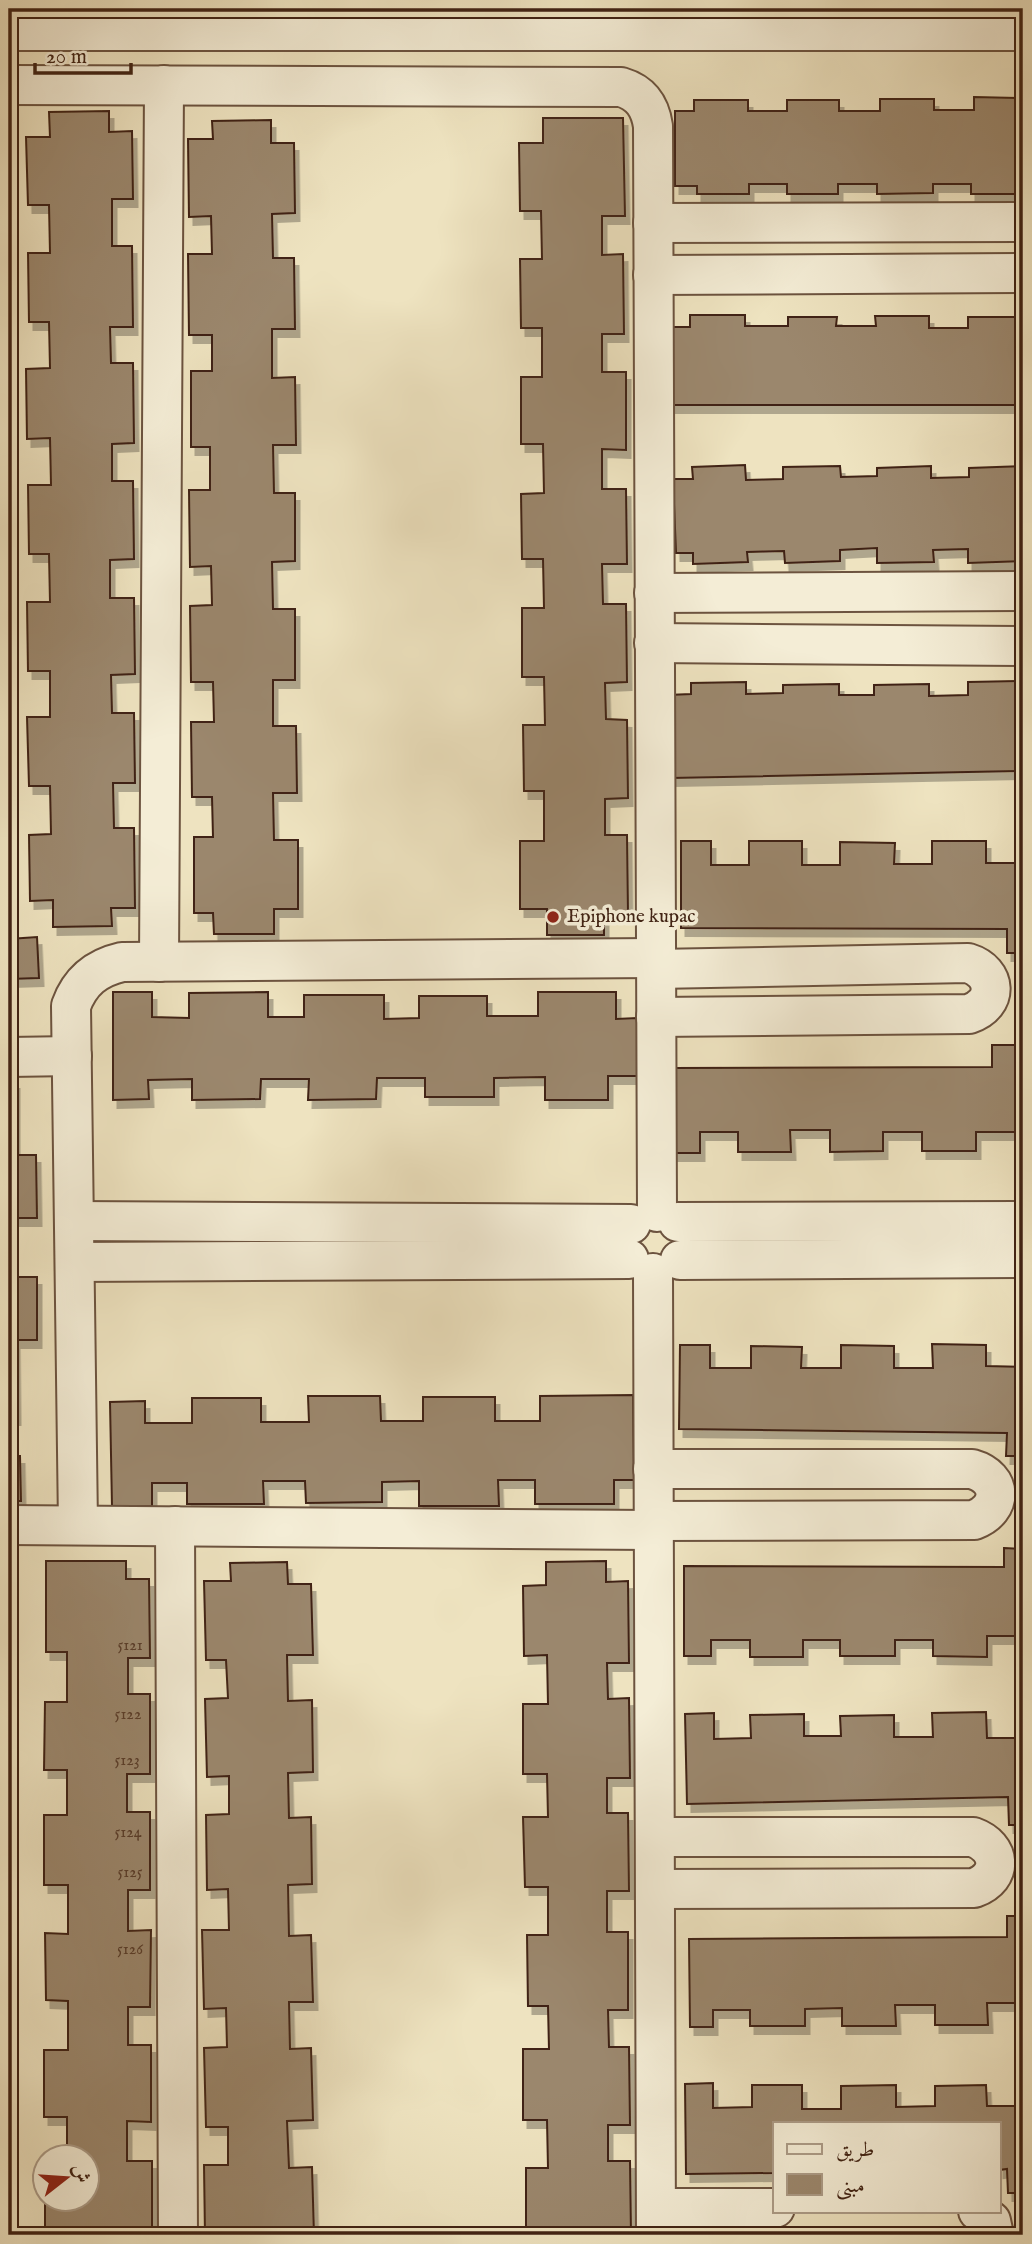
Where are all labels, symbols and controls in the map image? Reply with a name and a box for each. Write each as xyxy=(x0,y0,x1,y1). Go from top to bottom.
scale bar xyxy=(35,32,131,76)
text: 20 m xyxy=(46,44,87,71)
place label: Epiphone kupac xyxy=(567,905,696,929)
marker: Epiphone kupac xyxy=(545,909,561,925)
house number: 5121 xyxy=(117,1636,143,1656)
house number: 5122 xyxy=(115,1705,141,1725)
house number: 5123 xyxy=(114,1751,140,1771)
house number: 5124 xyxy=(114,1823,142,1843)
house number: 5125 xyxy=(117,1863,143,1883)
house number: 5126 xyxy=(117,1940,143,1960)
legend xyxy=(773,2122,1000,2212)
text: طريق xyxy=(836,2137,874,2164)
north arrow xyxy=(32,2142,102,2212)
text: ش xyxy=(66,2161,95,2186)
text: مبنى xyxy=(836,2173,865,2200)

